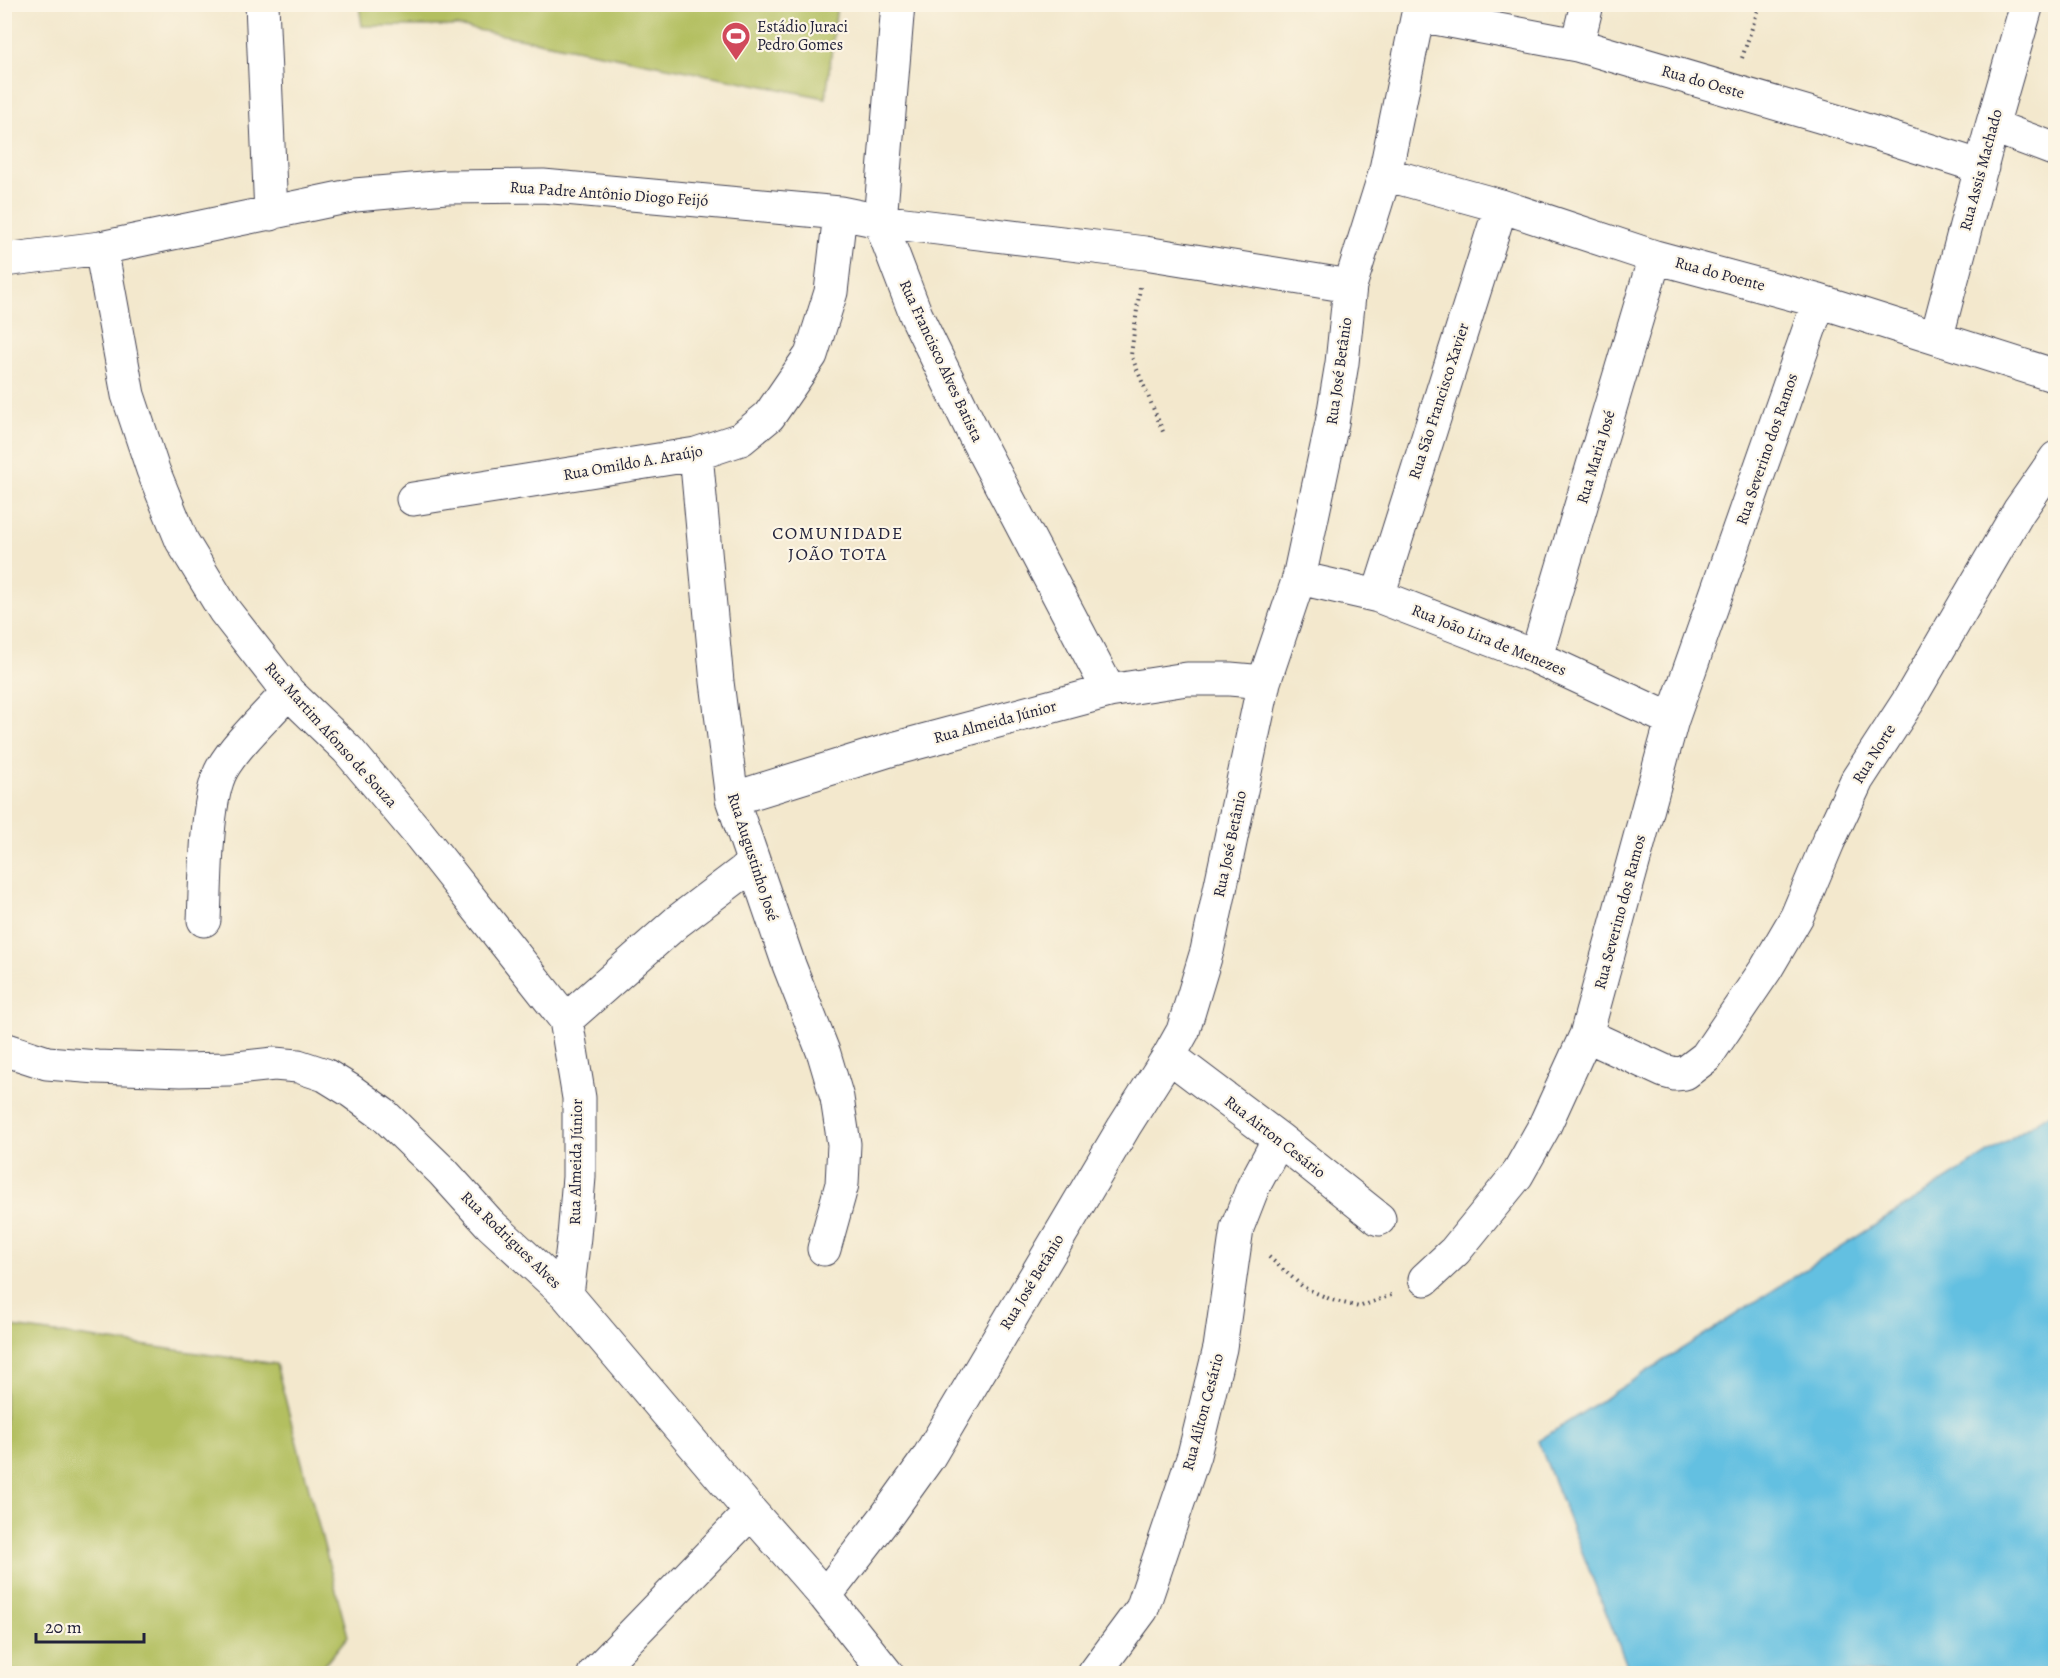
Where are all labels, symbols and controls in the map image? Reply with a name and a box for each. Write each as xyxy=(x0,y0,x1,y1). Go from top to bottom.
place label: Estádio Juraci Pedro Gomes xyxy=(757,16,848,56)
sports icon: Estádio Juraci Pedro Gomes xyxy=(720,20,752,62)
street label: Rua do Oeste xyxy=(1659,60,1747,104)
street label: Rua Assis Machado xyxy=(1954,107,2008,233)
street label: Rua Padre Antônio Diogo Feijó xyxy=(509,176,709,212)
street label: Rua do Poente xyxy=(1672,251,1768,297)
street label: Rua Francisco Alves Batista xyxy=(894,276,989,446)
street label: Rua José Betânio xyxy=(1321,316,1357,426)
street label: Rua São Francisco Xavier xyxy=(1403,320,1475,482)
street label: Rua Severino dos Ramos xyxy=(1731,370,1803,528)
street label: Rua Maria José xyxy=(1571,407,1621,507)
street label: Rua Omildo A. Araújo xyxy=(562,440,704,486)
district label: COMUNIDADE JOÃO TOTA xyxy=(772,521,904,566)
street label: Rua João Lira de Menezes xyxy=(1408,599,1570,681)
street label: Rua Martim Afonso de Souza xyxy=(260,657,403,813)
street label: Rua Almeida Júnior xyxy=(931,695,1059,749)
street label: Rua Norte xyxy=(1847,720,1901,788)
street label: Rua José Betânio xyxy=(1208,789,1252,899)
street label: Rua Augustinho José xyxy=(722,790,784,924)
street label: Rua Severino dos Ramos xyxy=(1589,832,1651,992)
street label: Rua Airton Cesário xyxy=(1220,1091,1330,1183)
street label: Rua Almeida Júnior xyxy=(564,1099,588,1225)
street label: Rua Rodrigues Alves xyxy=(456,1186,566,1294)
street label: Rua José Betânio xyxy=(995,1230,1069,1334)
street label: Rua Aílton Cesário xyxy=(1177,1351,1229,1473)
scale bar xyxy=(36,1606,144,1644)
text: 20 m xyxy=(45,1615,82,1639)

